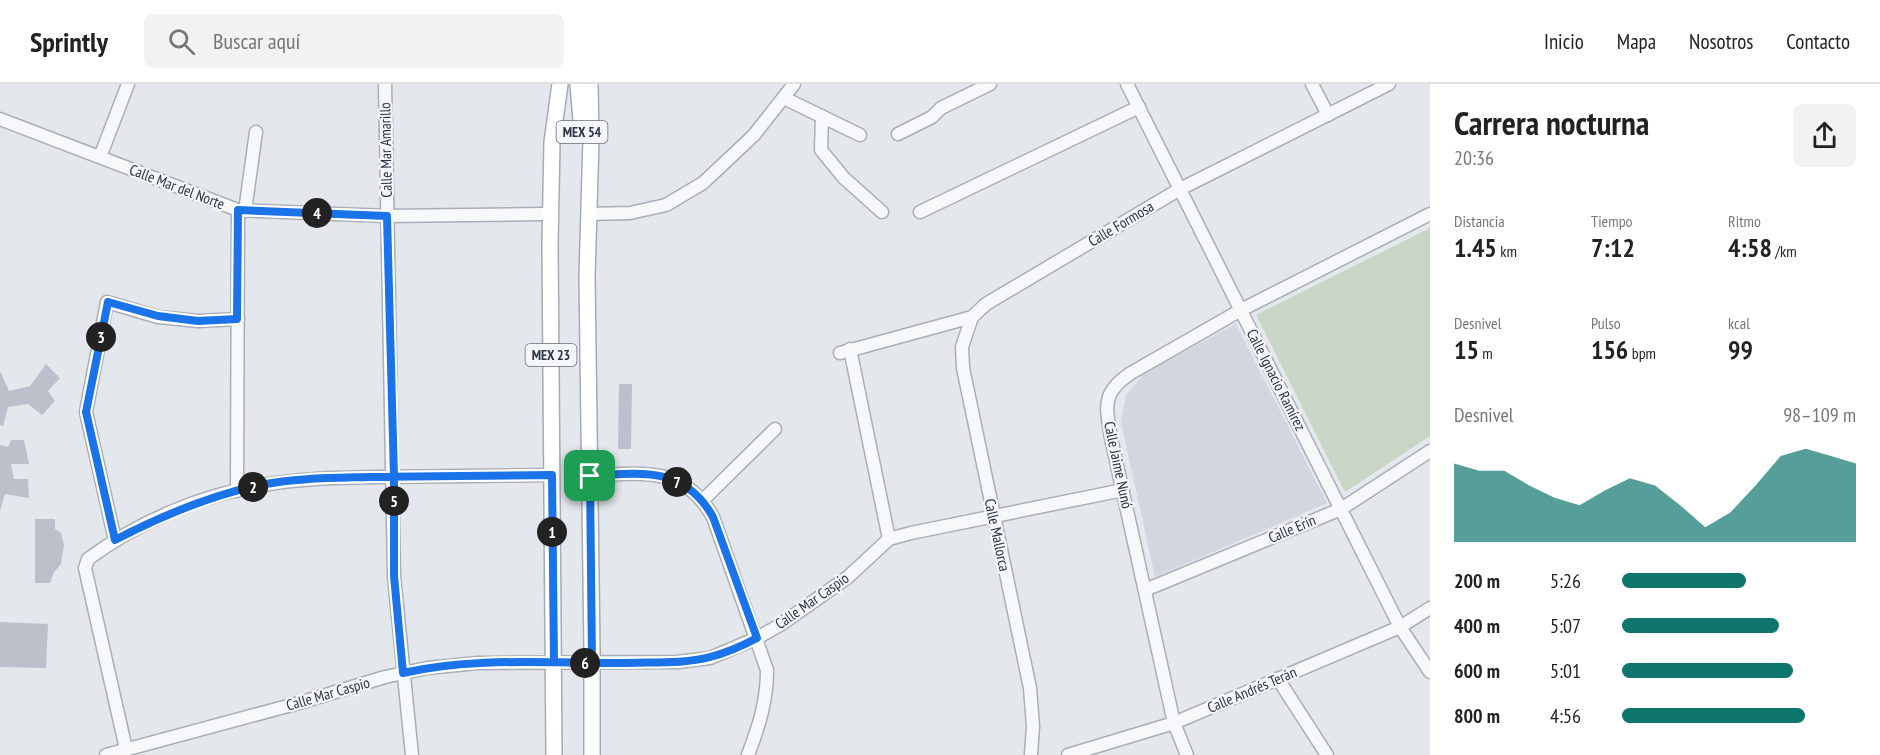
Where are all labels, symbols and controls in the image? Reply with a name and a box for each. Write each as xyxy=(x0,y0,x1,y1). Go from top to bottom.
search box xyxy=(144,14,564,68)
text: Sprintly xyxy=(30,23,108,60)
icon: search xyxy=(165,25,198,58)
text: Buscar aquí xyxy=(213,27,300,55)
text: Inicio xyxy=(1544,28,1584,55)
text: Mapa xyxy=(1617,28,1656,55)
text: Nosotros xyxy=(1689,28,1753,55)
text: Contacto xyxy=(1786,28,1850,55)
text: Carrera nocturna xyxy=(1454,101,1649,144)
street label: Calle Mar Amarillo xyxy=(375,102,396,198)
button: share xyxy=(1793,104,1856,167)
road number: MEX 54 xyxy=(556,121,608,143)
text: 20:36 xyxy=(1454,145,1494,171)
street label: Calle Mar del Norte xyxy=(127,160,227,213)
street label: Calle Formosa xyxy=(1085,197,1157,251)
pin: 4 xyxy=(302,198,332,228)
text: 4 xyxy=(313,203,321,223)
text: Distancia xyxy=(1454,211,1505,231)
text: Tiempo xyxy=(1591,211,1633,231)
text: Ritmo xyxy=(1728,211,1761,231)
text: 1.45 xyxy=(1454,231,1497,264)
text: 7:12 xyxy=(1591,231,1635,264)
text: 4:58 xyxy=(1728,231,1772,264)
text: km xyxy=(1497,241,1517,261)
text: /km xyxy=(1772,241,1797,261)
text: Desnivel xyxy=(1454,313,1501,333)
text: Pulso xyxy=(1591,313,1621,333)
text: kcal xyxy=(1728,313,1750,333)
pin: 3 xyxy=(86,322,116,352)
street label: Calle Ignacio Ramírez xyxy=(1243,326,1310,434)
text: 3 xyxy=(97,327,105,347)
text: 15 xyxy=(1454,333,1479,366)
text: 156 xyxy=(1591,333,1628,366)
text: 99 xyxy=(1728,333,1753,366)
text: m xyxy=(1479,343,1493,363)
text: bpm xyxy=(1628,343,1656,363)
road number: MEX 23 xyxy=(526,344,576,366)
text: Desnivel xyxy=(1454,402,1513,428)
text: 98–109 m xyxy=(1783,402,1856,428)
street label: Calle Jaime Nunó xyxy=(1100,420,1137,510)
pin xyxy=(564,450,615,501)
icon: arrive xyxy=(573,459,606,492)
pin: 7 xyxy=(662,467,692,497)
pin: 2 xyxy=(238,472,268,502)
text: 7 xyxy=(673,472,681,492)
text: 2 xyxy=(249,477,257,497)
pin: 5 xyxy=(379,486,409,516)
text: 5 xyxy=(390,491,398,511)
street label: Calle Mallorca xyxy=(981,497,1014,573)
street label: Calle Erín xyxy=(1265,510,1318,547)
pin: 1 xyxy=(537,517,567,547)
text: 1 xyxy=(548,522,556,542)
street label: Calle Mar Caspio xyxy=(771,568,852,633)
text: 200 m xyxy=(1454,568,1500,594)
text: 5:26 xyxy=(1550,568,1581,594)
text: 400 m xyxy=(1454,613,1500,639)
text: 5:07 xyxy=(1550,613,1581,639)
pin: 6 xyxy=(570,648,600,678)
text: 6 xyxy=(581,653,589,673)
text: 600 m xyxy=(1454,658,1500,684)
text: 5:01 xyxy=(1550,658,1581,684)
street label: Calle Andrés Terán xyxy=(1204,662,1299,717)
street label: Calle Mar Caspio xyxy=(284,673,372,714)
text: 800 m xyxy=(1454,703,1500,729)
text: 4:56 xyxy=(1550,703,1581,729)

